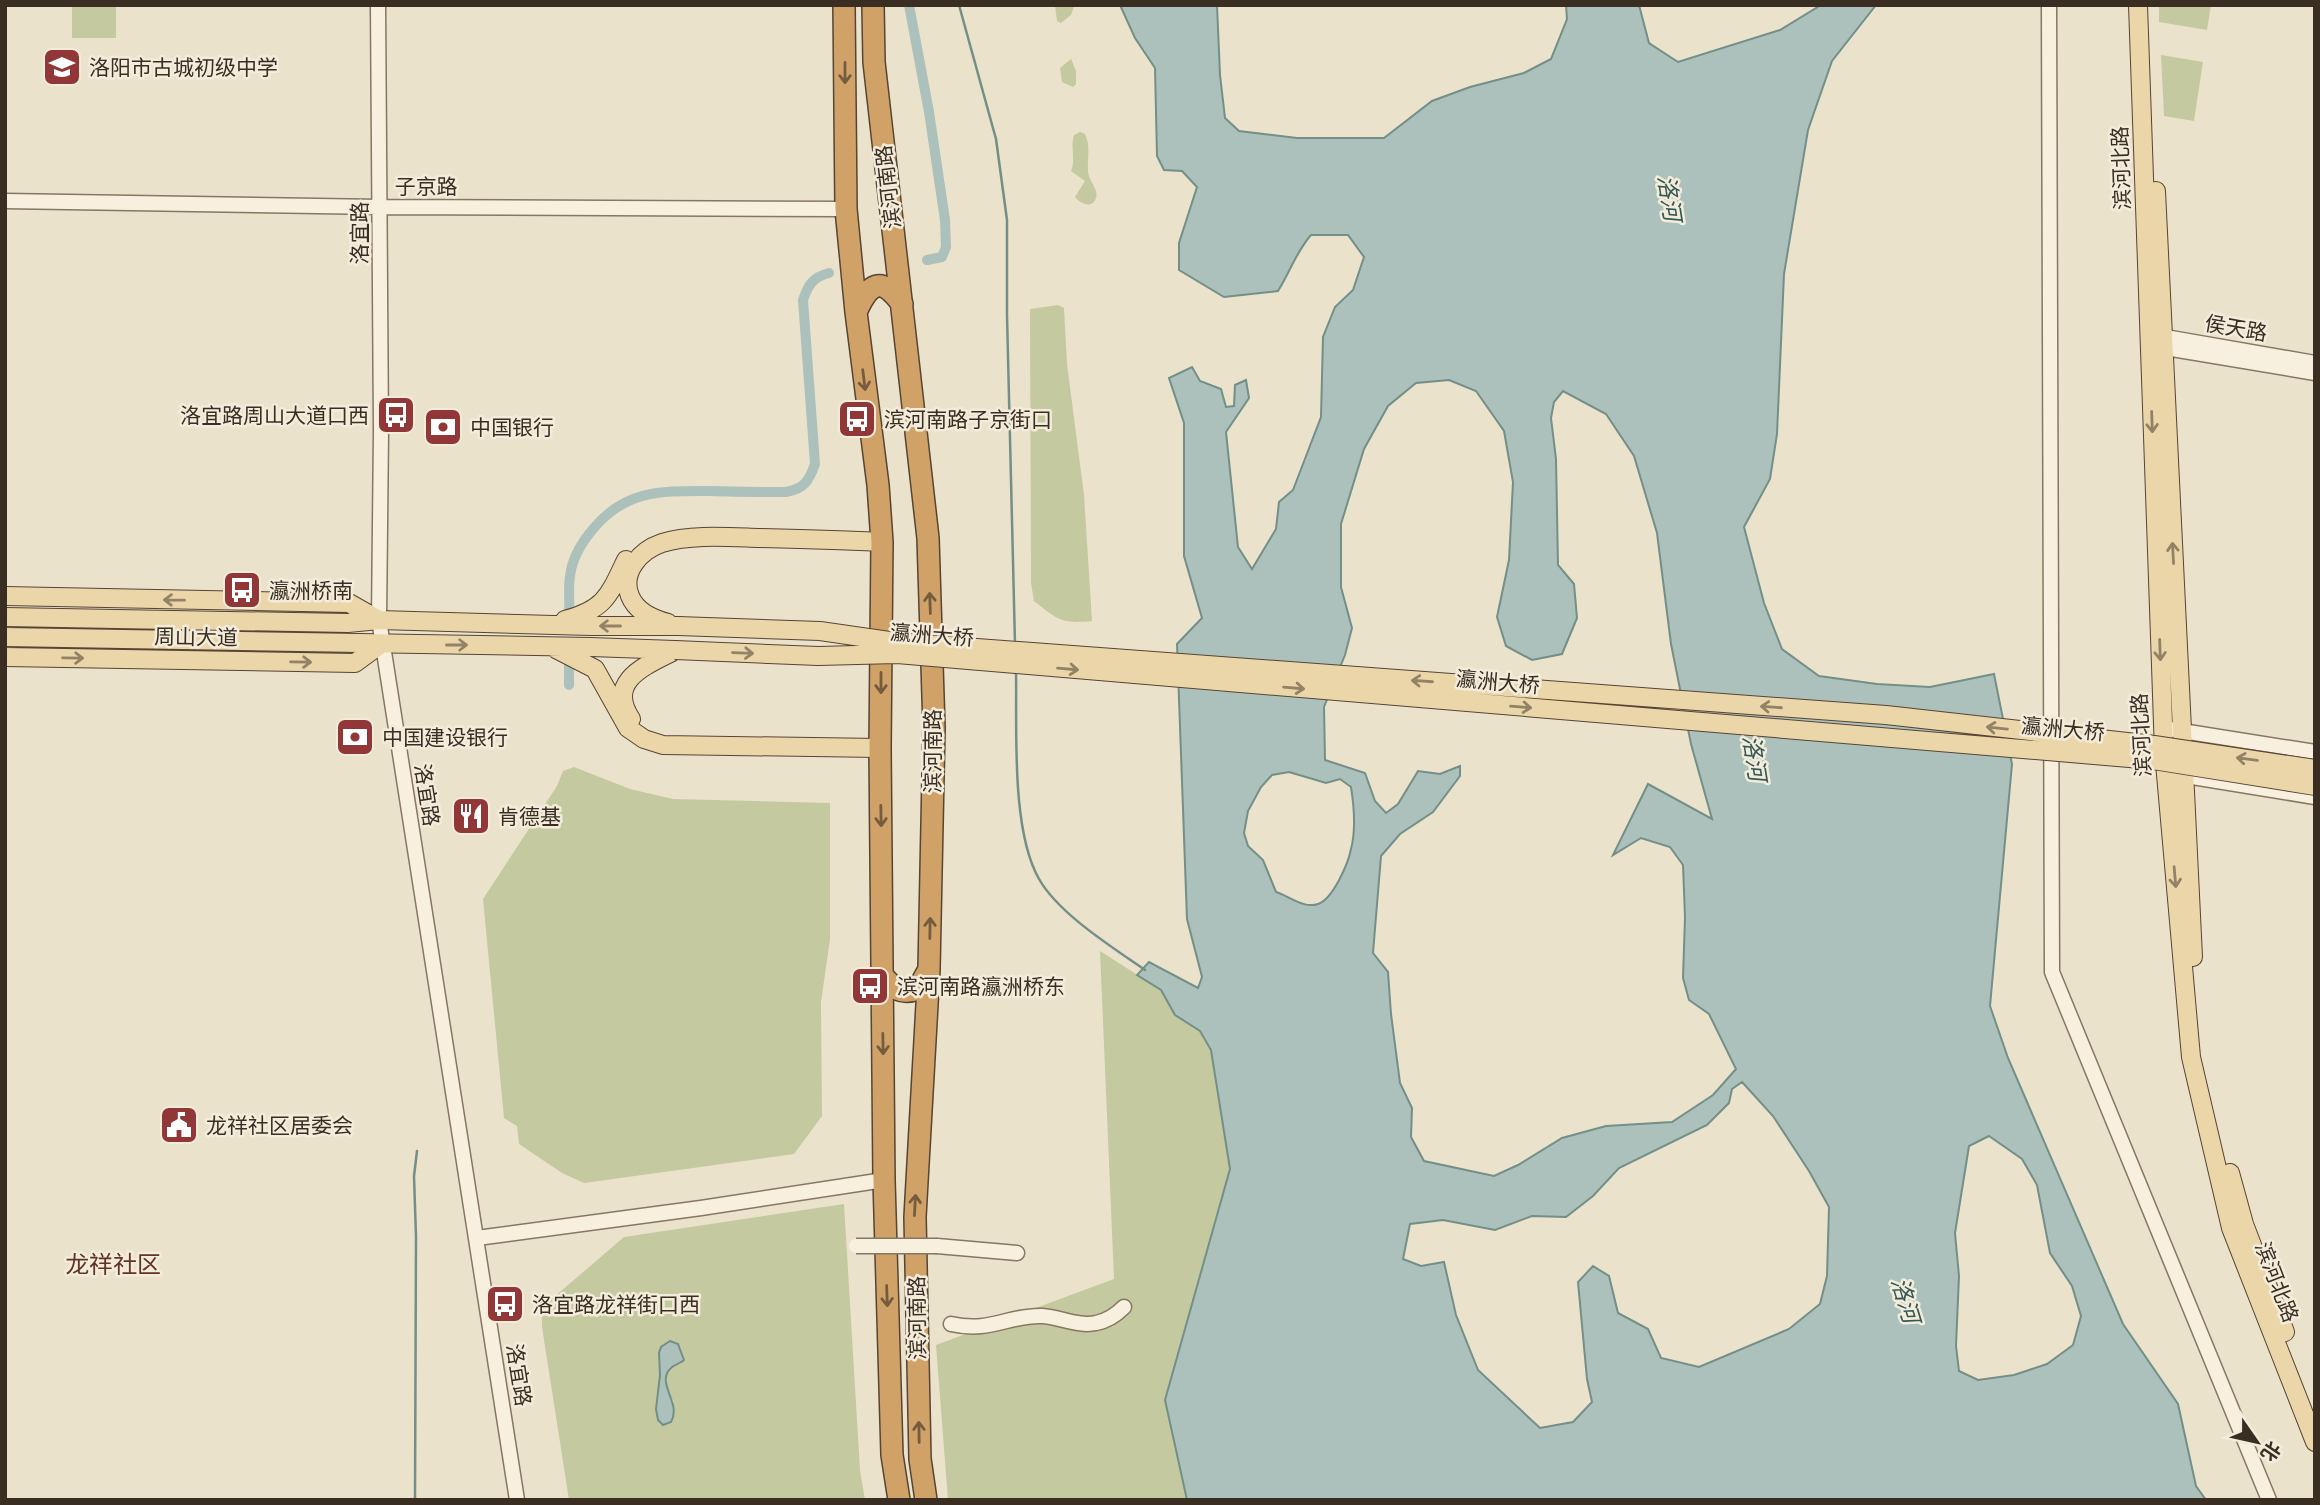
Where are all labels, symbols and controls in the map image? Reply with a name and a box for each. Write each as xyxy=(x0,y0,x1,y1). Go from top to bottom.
school or university icon: 洛阳市古城初级中学 xyxy=(41,46,83,88)
place label: 洛阳市古城初级中学 xyxy=(89,54,278,81)
one-way arrow xyxy=(838,62,852,85)
street label: 滨河北路 xyxy=(2106,126,2136,210)
street label: 滨河南路 xyxy=(869,144,907,230)
street label: 子京路 xyxy=(395,173,458,200)
water label: 洛河 xyxy=(1652,173,1689,227)
street label: 洛宜路 xyxy=(346,202,373,265)
street label: 侯天路 xyxy=(2203,309,2269,347)
one-way arrow xyxy=(858,368,871,391)
bus stop icon: 洛宜路周山大道口西 xyxy=(375,394,417,436)
bus stop icon: 滨河南路子京街口 xyxy=(836,398,878,440)
place label: 洛宜路周山大道口西 xyxy=(180,402,369,429)
bank icon: 中国银行 xyxy=(422,406,464,448)
place label: 滨河南路子京街口 xyxy=(884,406,1052,433)
one-way arrow xyxy=(2146,411,2159,434)
place label: 中国银行 xyxy=(470,414,554,441)
one-way arrow xyxy=(2167,542,2180,565)
bus stop icon: 瀛洲桥南 xyxy=(221,569,263,611)
place label: 瀛洲桥南 xyxy=(269,577,353,604)
one-way arrow xyxy=(923,592,936,615)
one-way arrow xyxy=(162,593,185,606)
one-way arrow xyxy=(598,619,621,633)
street label: 瀛洲大桥 xyxy=(889,619,975,651)
street label: 周山大道 xyxy=(154,623,238,651)
one-way arrow xyxy=(445,638,468,652)
one-way arrow xyxy=(2154,638,2167,661)
one-way arrow xyxy=(731,646,754,659)
one-way arrow xyxy=(62,651,85,665)
one-way arrow xyxy=(289,655,312,669)
one-way arrow xyxy=(1056,663,1079,676)
street label: 瀛洲大桥 xyxy=(1455,665,1541,699)
one-way arrow xyxy=(874,672,888,695)
one-way arrow xyxy=(1411,674,1433,687)
one-way arrow xyxy=(1283,682,1305,695)
street label: 滨河北路 xyxy=(2125,692,2157,778)
one-way arrow xyxy=(1760,700,1782,713)
one-way arrow xyxy=(1509,701,1532,714)
street label: 滨河南路 xyxy=(919,709,946,793)
street label: 瀛洲大桥 xyxy=(2020,712,2106,746)
bank icon: 中国建设银行 xyxy=(334,716,376,758)
one-way arrow xyxy=(1986,721,2009,734)
place label: 中国建设银行 xyxy=(382,724,508,751)
water label: 洛河 xyxy=(1737,733,1774,787)
one-way arrow xyxy=(2236,752,2259,765)
street label: 洛宜路 xyxy=(409,762,445,828)
restaurant icon: 肯德基 xyxy=(450,795,492,837)
place label: 肯德基 xyxy=(498,803,561,830)
one-way arrow xyxy=(874,805,888,828)
one-way arrow xyxy=(2169,865,2182,887)
one-way arrow xyxy=(923,917,936,940)
bus stop icon: 滨河南路瀛洲桥东 xyxy=(849,965,891,1007)
place label: 滨河南路瀛洲桥东 xyxy=(897,973,1065,1000)
one-way arrow xyxy=(876,1032,890,1055)
public building icon: 龙祥社区居委会 xyxy=(158,1104,200,1146)
place label: 龙祥社区居委会 xyxy=(206,1112,353,1139)
one-way arrow xyxy=(909,1193,922,1216)
street label: 滨河北路 xyxy=(2249,1238,2305,1326)
district label: 龙祥社区 xyxy=(65,1249,161,1280)
water label: 洛河 xyxy=(1885,1274,1928,1330)
street label: 滨河南路 xyxy=(903,1276,931,1360)
bus stop icon: 洛宜路龙祥街口西 xyxy=(484,1283,526,1325)
one-way arrow xyxy=(881,1284,894,1307)
place label: 洛宜路龙祥街口西 xyxy=(532,1291,700,1318)
street label: 洛宜路 xyxy=(501,1342,537,1408)
north arrow xyxy=(2222,1407,2292,1477)
one-way arrow xyxy=(912,1421,926,1444)
text: 北 xyxy=(2256,1437,2286,1466)

